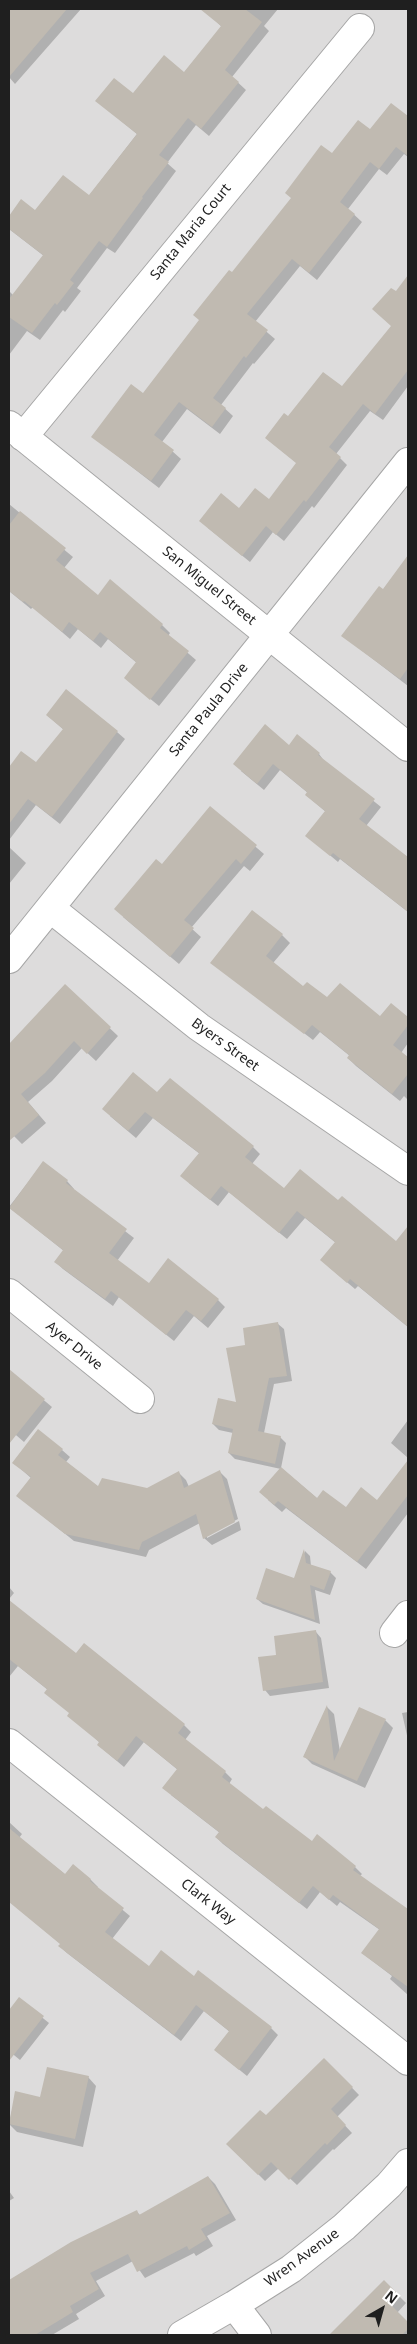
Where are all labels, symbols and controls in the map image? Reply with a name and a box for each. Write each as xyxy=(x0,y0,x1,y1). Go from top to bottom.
street label: Santa Maria Court xyxy=(147,180,235,284)
street label: San Miguel Street xyxy=(159,543,259,629)
street label: Santa Paula Drive xyxy=(166,660,252,760)
street label: Byers Street xyxy=(188,1015,262,1075)
street label: Ayer Drive xyxy=(42,1318,106,1374)
street label: Clark Way xyxy=(177,1875,239,1929)
street label: Wren Avenue xyxy=(262,2225,342,2291)
north arrow xyxy=(357,2284,407,2334)
text: N xyxy=(381,2286,402,2308)

